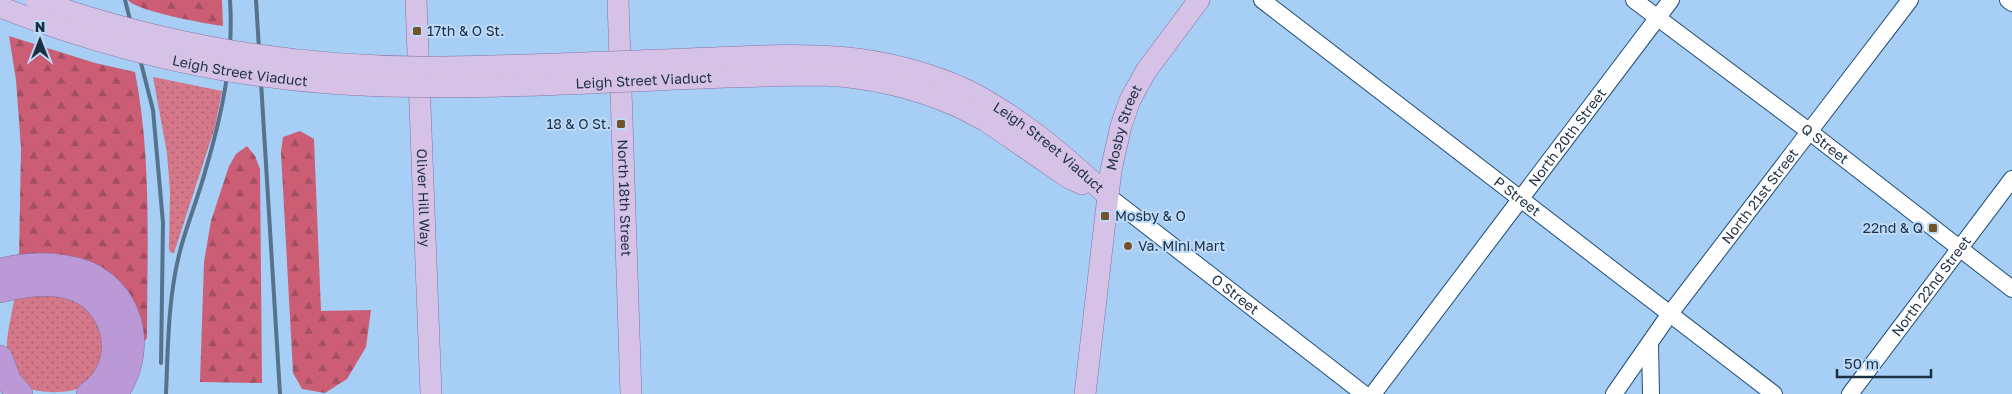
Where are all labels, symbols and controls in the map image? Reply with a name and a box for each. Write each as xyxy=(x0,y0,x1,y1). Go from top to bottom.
north arrow xyxy=(15,15,65,65)
text: N xyxy=(35,18,45,35)
place label: 17th & O St. xyxy=(427,22,505,39)
marker: 17th & O St. xyxy=(411,25,423,37)
street label: Leigh Street Viaduct xyxy=(171,51,308,89)
street label: Leigh Street Viaduct xyxy=(575,68,713,91)
street label: Mosby Street xyxy=(1102,81,1145,172)
street label: North 20th Street xyxy=(1524,84,1609,189)
street label: Leigh Street Viaduct xyxy=(990,98,1108,196)
place label: 18 & O St. xyxy=(547,115,611,132)
marker: 18 & O St. xyxy=(615,118,627,130)
street label: Q Street xyxy=(1798,120,1852,167)
street label: North 18th Street xyxy=(615,139,635,257)
street label: North 21st Street xyxy=(1718,145,1801,247)
street label: Oliver Hill Way xyxy=(414,148,434,248)
street label: P Street xyxy=(1491,173,1544,219)
place label: Mosby & O xyxy=(1115,207,1186,224)
marker: Mosby & O xyxy=(1099,210,1111,222)
place label: 22nd & Q xyxy=(1863,219,1923,236)
marker: 22nd & Q xyxy=(1927,222,1939,234)
street label: North 22nd Street xyxy=(1888,232,1974,339)
place label: Va. Mini Mart xyxy=(1138,237,1225,254)
marker: Va. Mini Mart xyxy=(1122,240,1134,252)
street label: O Street xyxy=(1208,270,1262,317)
scale bar xyxy=(1837,346,1931,378)
text: 50 m xyxy=(1844,354,1879,372)

